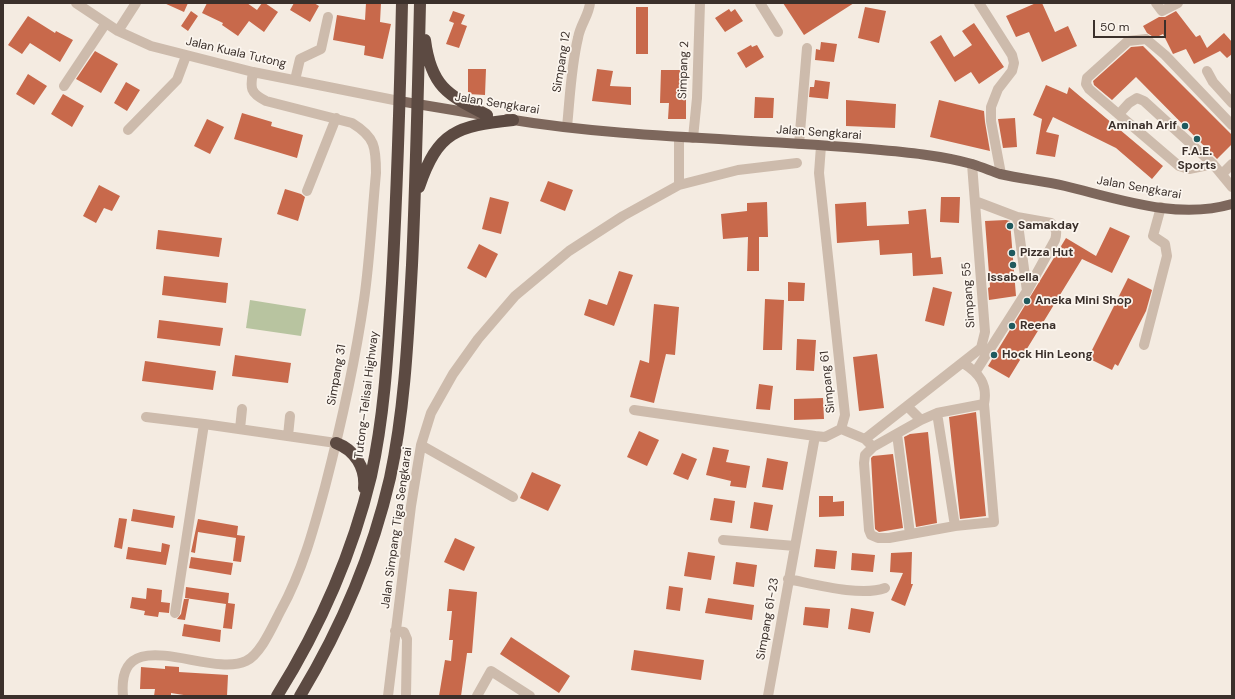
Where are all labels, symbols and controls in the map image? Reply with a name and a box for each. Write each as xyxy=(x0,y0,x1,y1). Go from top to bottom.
scale bar xyxy=(1095,12,1168,38)
text: 50 m xyxy=(1100,19,1129,35)
street label: Simpang 12 xyxy=(550,30,574,94)
street label: Jalan Kuala Tutong xyxy=(184,34,288,72)
street label: Simpang 2 xyxy=(676,41,692,99)
street label: Jalan Sengkarai xyxy=(454,90,540,118)
place label: Aminah Arif xyxy=(1108,119,1177,133)
marker: Aminah Arif xyxy=(1180,121,1190,131)
street label: Jalan Sengkarai xyxy=(776,123,862,143)
marker: F.A.E. Sports xyxy=(1192,134,1202,144)
place label: F.A.E. Sports xyxy=(1178,145,1216,173)
street label: Jalan Sengkarai xyxy=(1096,173,1182,203)
place label: Samakday xyxy=(1018,219,1079,233)
marker: Samakday xyxy=(1005,221,1015,231)
place label: Pizza Hut xyxy=(1020,246,1073,260)
marker: Pizza Hut xyxy=(1007,248,1017,258)
marker: Issabella xyxy=(1008,260,1018,270)
street label: Simpang 55 xyxy=(960,262,978,328)
place label: Issabella xyxy=(987,271,1039,285)
place label: Aneka Mini Shop xyxy=(1035,294,1132,308)
marker: Aneka Mini Shop xyxy=(1022,296,1032,306)
place label: Reena xyxy=(1020,319,1056,333)
marker: Reena xyxy=(1007,321,1017,331)
street label: Tutong–Telisai Highway xyxy=(352,330,382,460)
street label: Simpang 31 xyxy=(325,343,349,407)
place label: Hock Hin Leong xyxy=(1002,348,1093,362)
street label: Simpang 61 xyxy=(818,350,838,414)
marker: Hock Hin Leong xyxy=(989,350,999,360)
street label: Jalan Simpang Tiga Sengkarai xyxy=(379,446,415,610)
street label: Simpang 61-23 xyxy=(754,577,782,661)

